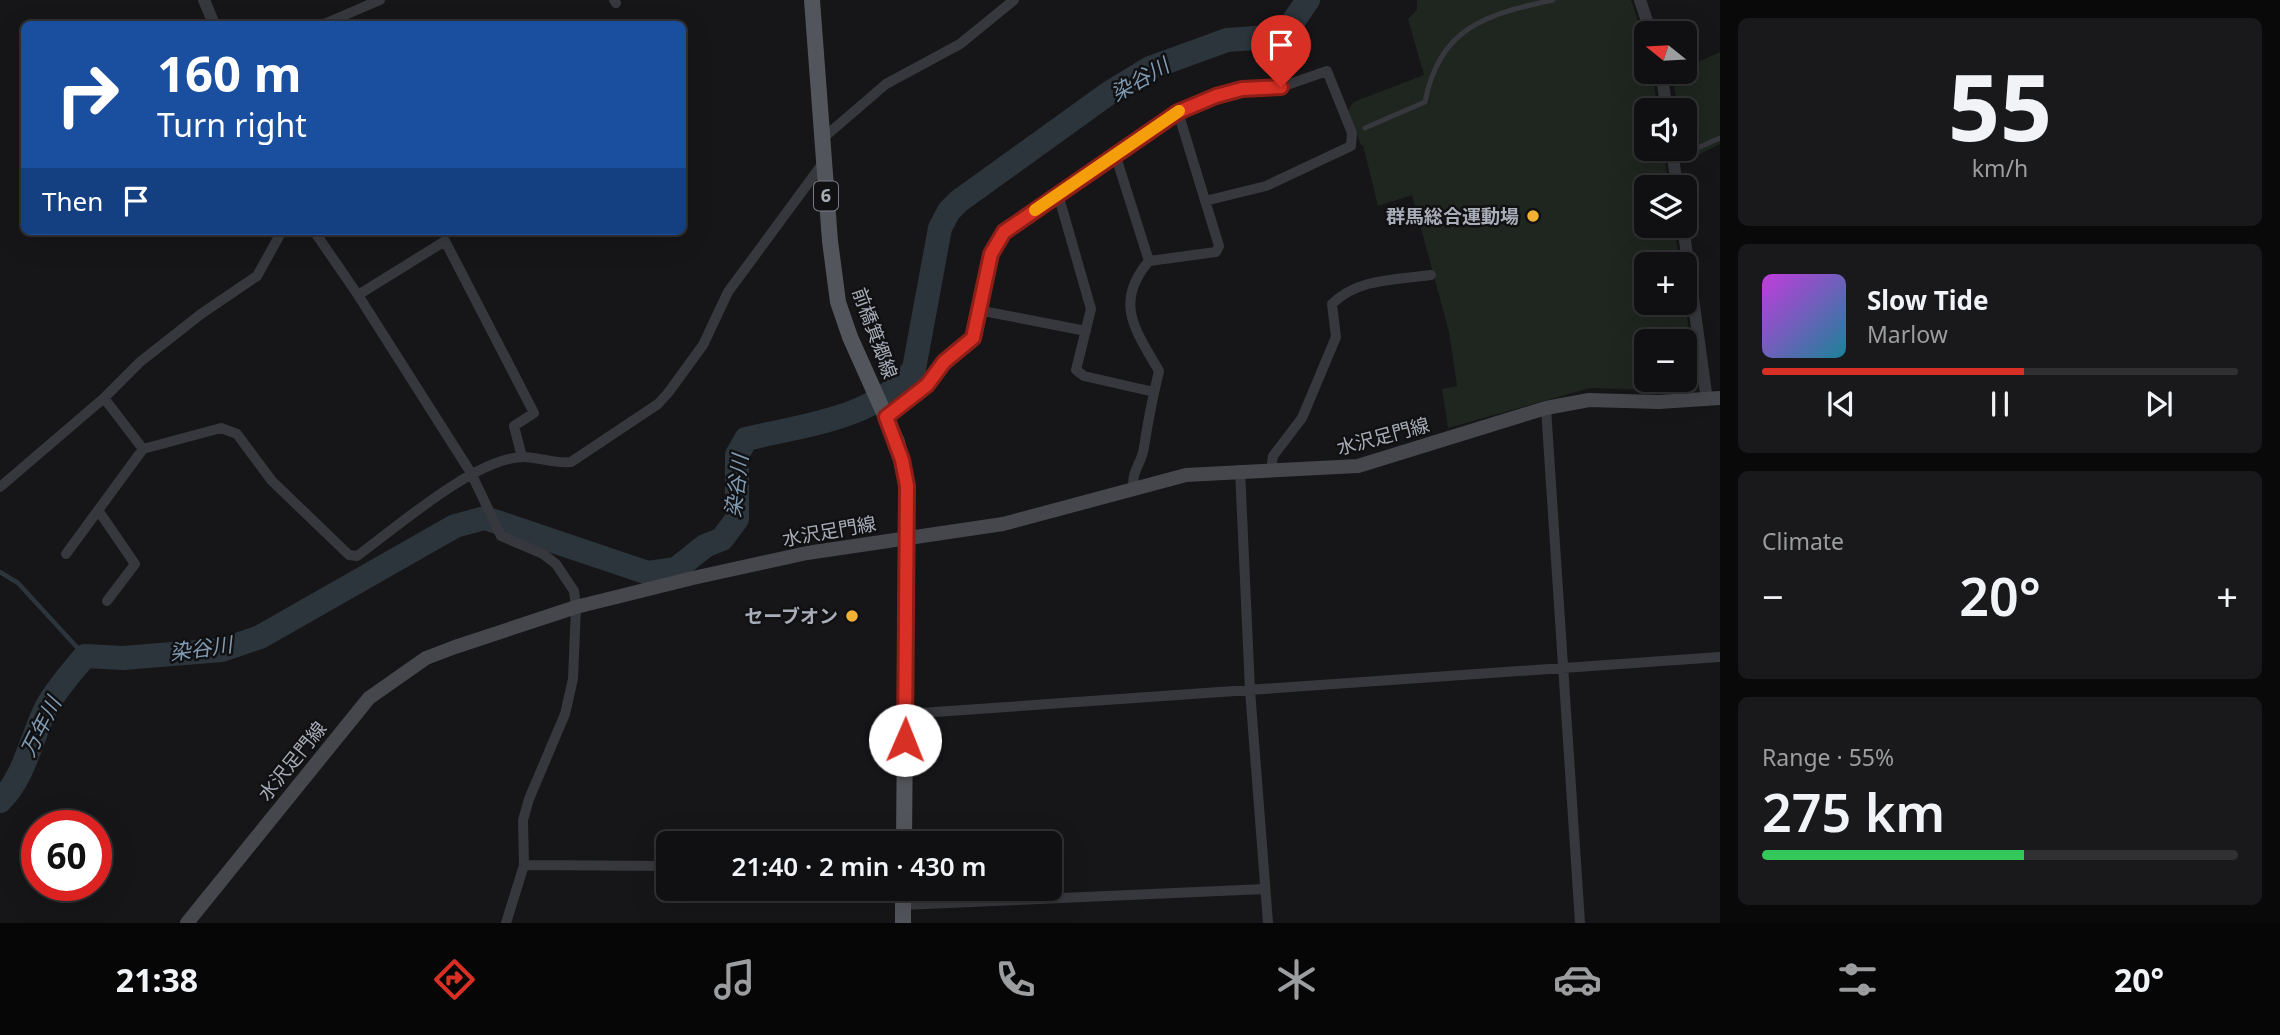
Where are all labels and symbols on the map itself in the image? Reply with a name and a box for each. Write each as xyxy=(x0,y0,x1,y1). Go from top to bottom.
pin xyxy=(1251,15,1311,87)
north arrow xyxy=(1634,21,1698,84)
water label: 染谷川 xyxy=(1105,50,1176,107)
road number: 6 xyxy=(814,182,838,210)
place label: 群馬総合運動場 xyxy=(1386,203,1519,229)
marker: 群馬総合運動場 xyxy=(1525,208,1541,224)
street label: 前橋箕郷線 xyxy=(847,284,903,382)
street label: 水沢足門線 xyxy=(1334,411,1432,461)
water label: 染谷川 xyxy=(718,451,754,519)
street label: 水沢足門線 xyxy=(780,510,878,552)
place label: セーブオン xyxy=(744,603,838,629)
marker: セーブオン xyxy=(844,608,860,624)
water label: 染谷川 xyxy=(168,629,236,666)
water label: 万年川 xyxy=(13,690,68,761)
position arrow xyxy=(868,703,942,777)
street label: 水沢足門線 xyxy=(252,716,332,806)
speed limit sign: 60 xyxy=(21,810,112,901)

